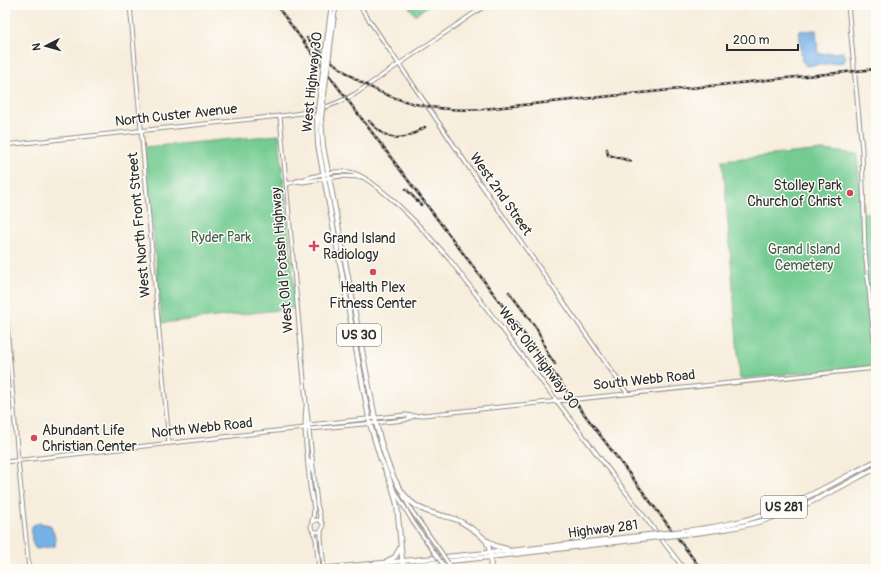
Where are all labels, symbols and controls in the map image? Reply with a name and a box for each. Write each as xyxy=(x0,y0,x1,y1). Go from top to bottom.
north arrow xyxy=(26,26,66,66)
scale bar xyxy=(727,26,798,52)
street label: West Highway 30 xyxy=(298,31,326,133)
text: 200 m xyxy=(733,33,770,48)
text: N xyxy=(30,42,43,51)
street label: North Custer Avenue xyxy=(114,100,238,130)
street label: West 2nd Street xyxy=(466,149,536,239)
street label: West North Front Street xyxy=(124,151,154,298)
place label: Stolley Park Church of Christ xyxy=(747,177,842,210)
street label: West Old Potash Highway xyxy=(267,186,297,334)
marker: Stolley Park Church of Christ xyxy=(845,188,855,198)
park label: Ryder Park xyxy=(191,229,251,246)
place label: Grand Island Radiology xyxy=(323,230,396,263)
marker: Grand Island Radiology xyxy=(308,240,320,252)
park label: Grand Island Cemetery xyxy=(768,241,840,274)
marker: Health Plex Fitness Center xyxy=(368,267,378,277)
place label: Health Plex Fitness Center xyxy=(329,279,417,312)
street label: West Old Highway 30 xyxy=(495,304,583,412)
road number: US 30 xyxy=(337,324,381,346)
street label: South Webb Road xyxy=(592,366,696,394)
street label: North Webb Road xyxy=(150,414,254,442)
place label: Abundant Life Christian Center xyxy=(42,422,137,455)
marker: Abundant Life Christian Center xyxy=(29,433,39,443)
road number: US 281 xyxy=(761,496,807,518)
street label: Highway 281 xyxy=(567,516,639,542)

